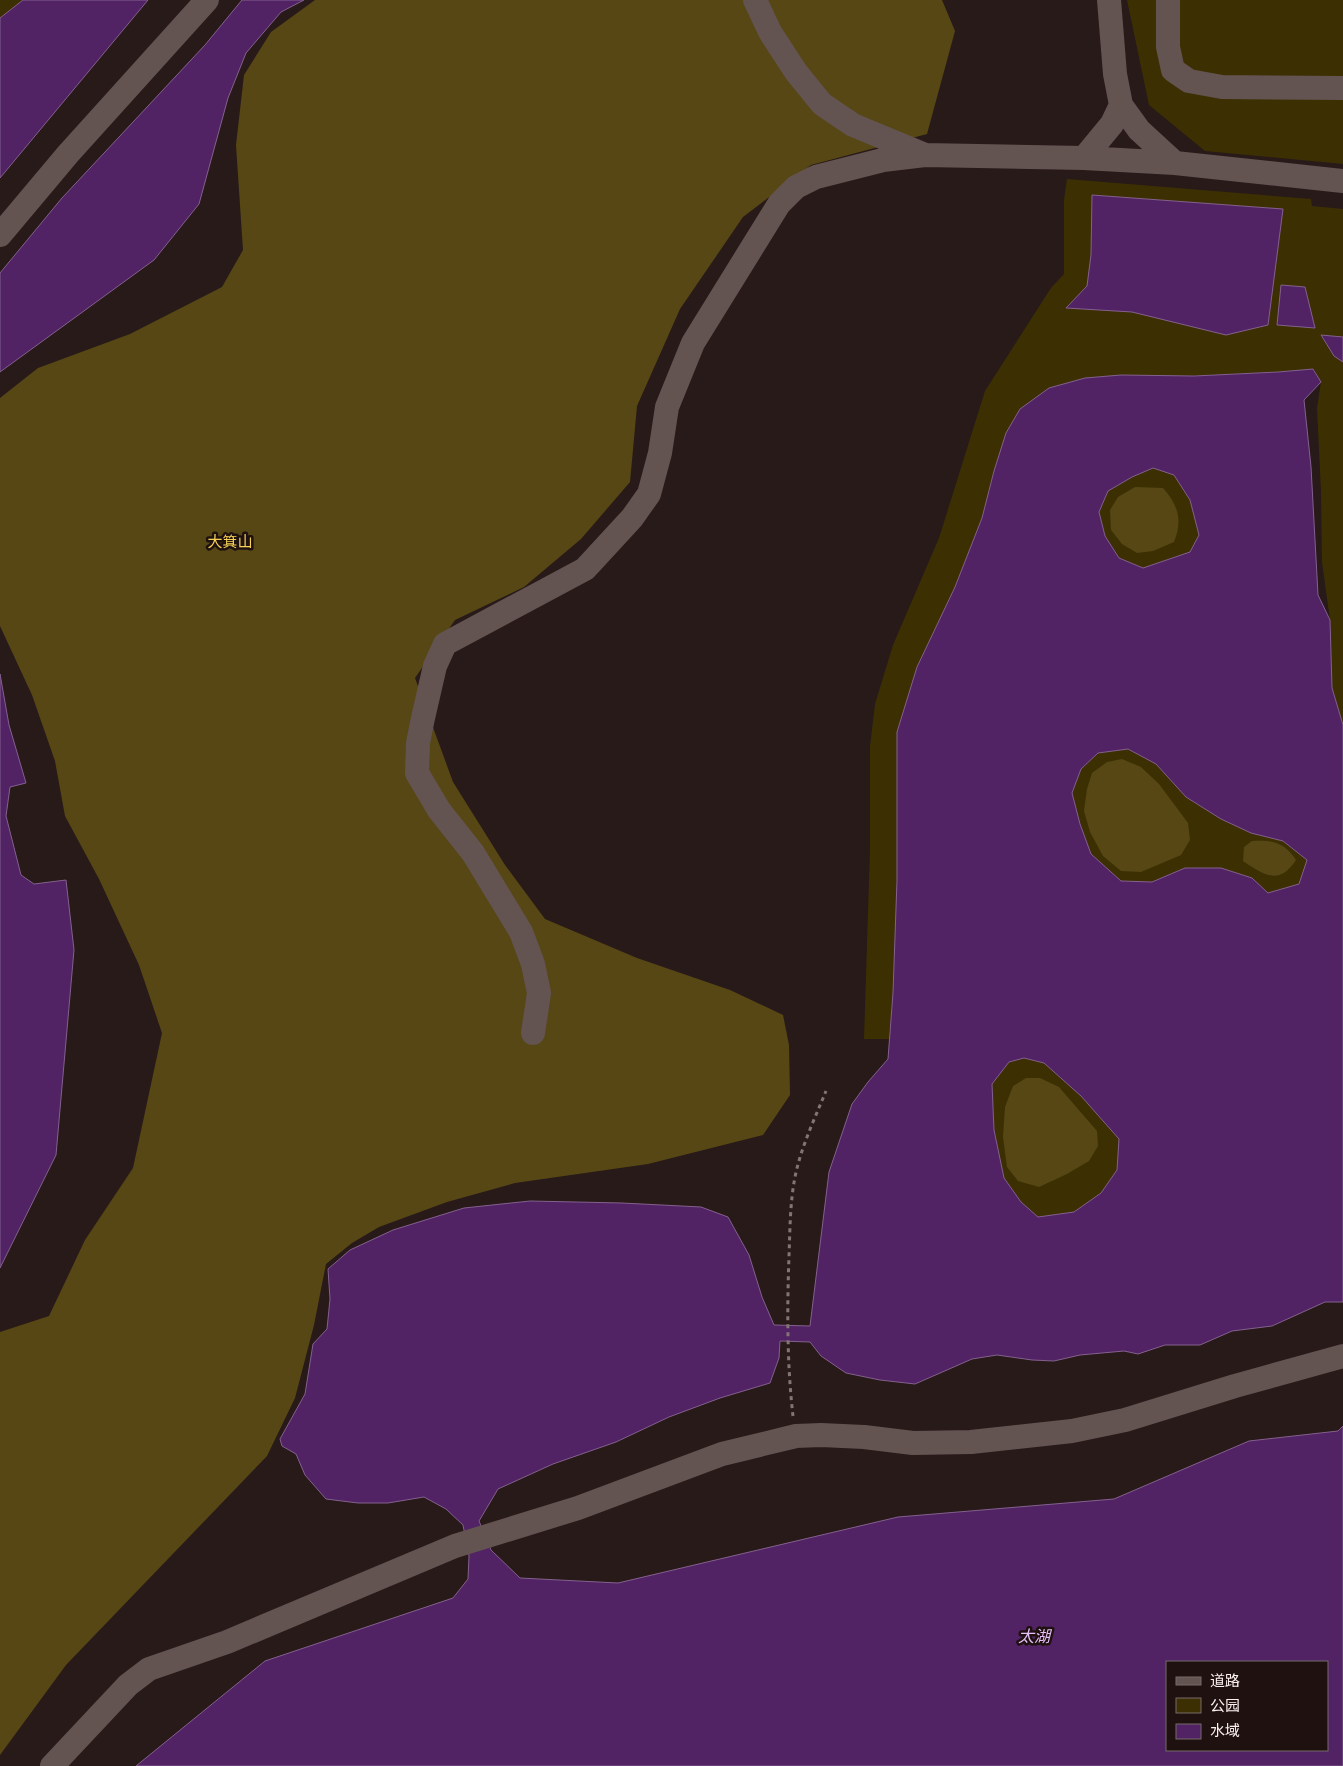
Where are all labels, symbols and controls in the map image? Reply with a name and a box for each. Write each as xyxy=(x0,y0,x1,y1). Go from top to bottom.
park label: 大箕山 xyxy=(207,533,253,550)
water label: 太湖 xyxy=(1018,1628,1053,1645)
legend xyxy=(1166,1661,1328,1751)
text: 道路 xyxy=(1210,1672,1240,1689)
text: 公园 xyxy=(1210,1697,1240,1714)
text: 水域 xyxy=(1210,1722,1240,1739)

